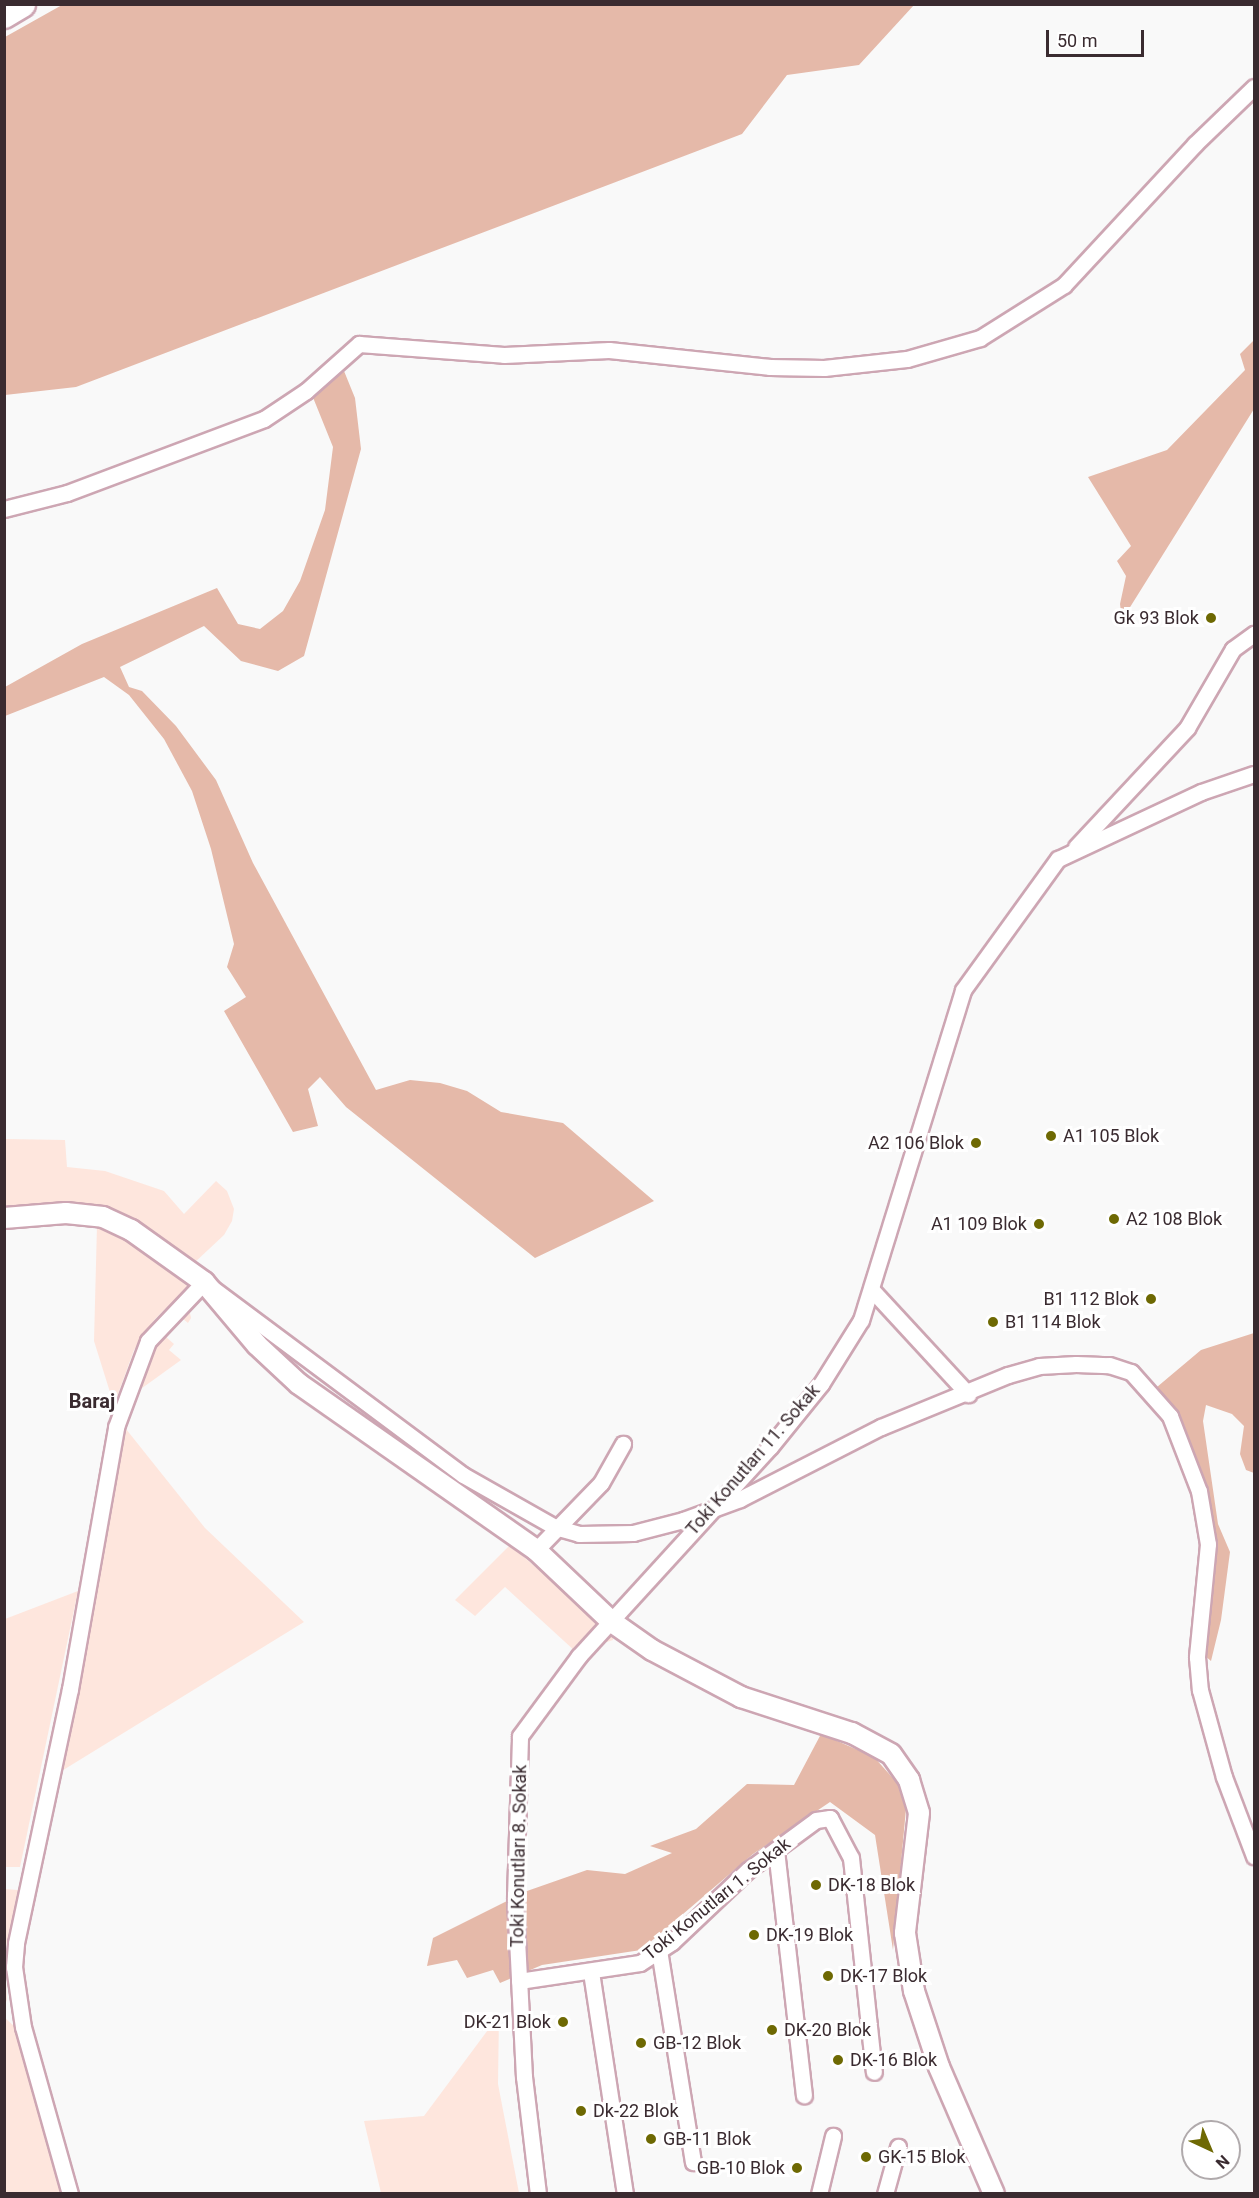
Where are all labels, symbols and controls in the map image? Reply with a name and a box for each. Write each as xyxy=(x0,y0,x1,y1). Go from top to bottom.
scale bar xyxy=(1049,18,1146,56)
text: 50 m xyxy=(1057,30,1097,51)
place label: Gk 93 Blok xyxy=(1113,607,1199,629)
marker: Gk 93 Blok xyxy=(1204,611,1218,625)
place label: A1 105 Blok xyxy=(1063,1125,1159,1147)
marker: A1 105 Blok xyxy=(1044,1129,1058,1143)
place label: A2 106 Blok xyxy=(868,1132,964,1154)
marker: A2 106 Blok xyxy=(969,1136,983,1150)
place label: A2 108 Blok xyxy=(1126,1208,1222,1230)
marker: A2 108 Blok xyxy=(1107,1212,1121,1226)
place label: A1 109 Blok xyxy=(931,1213,1027,1235)
marker: A1 109 Blok xyxy=(1032,1217,1046,1231)
place label: B1 112 Blok xyxy=(1043,1288,1139,1310)
marker: B1 112 Blok xyxy=(1144,1292,1158,1306)
place label: B1 114 Blok xyxy=(1005,1311,1101,1333)
marker: B1 114 Blok xyxy=(986,1315,1000,1329)
street label: Toki Konutları 11. Sokak xyxy=(682,1380,824,1540)
district label: Baraj xyxy=(69,1389,115,1413)
street label: Toki Konutları 8. Sokak xyxy=(507,1764,531,1948)
street label: Toki Konutları 1. Sokak xyxy=(639,1833,795,1965)
place label: DK-18 Blok xyxy=(828,1874,915,1896)
marker: DK-18 Blok xyxy=(809,1878,823,1892)
place label: DK-19 Blok xyxy=(766,1924,853,1946)
marker: DK-19 Blok xyxy=(747,1928,761,1942)
place label: DK-17 Blok xyxy=(840,1965,927,1987)
marker: DK-17 Blok xyxy=(821,1969,835,1983)
place label: DK-21 Blok xyxy=(464,2011,551,2033)
marker: DK-21 Blok xyxy=(556,2015,570,2029)
place label: DK-20 Blok xyxy=(784,2019,871,2041)
marker: DK-20 Blok xyxy=(765,2023,779,2037)
place label: GB-12 Blok xyxy=(653,2032,741,2054)
marker: GB-12 Blok xyxy=(634,2036,648,2050)
place label: DK-16 Blok xyxy=(850,2049,937,2071)
marker: DK-16 Blok xyxy=(831,2053,845,2067)
place label: Dk-22 Blok xyxy=(593,2100,679,2122)
marker: Dk-22 Blok xyxy=(574,2104,588,2118)
north arrow xyxy=(1181,2120,1241,2180)
place label: GB-11 Blok xyxy=(663,2128,751,2150)
marker: GB-11 Blok xyxy=(644,2132,658,2146)
place label: GK-15 Blok xyxy=(878,2146,966,2168)
marker: GK-15 Blok xyxy=(859,2150,873,2164)
text: N xyxy=(1212,2151,1233,2173)
place label: GB-10 Blok xyxy=(697,2157,785,2179)
marker: GB-10 Blok xyxy=(790,2161,804,2175)

